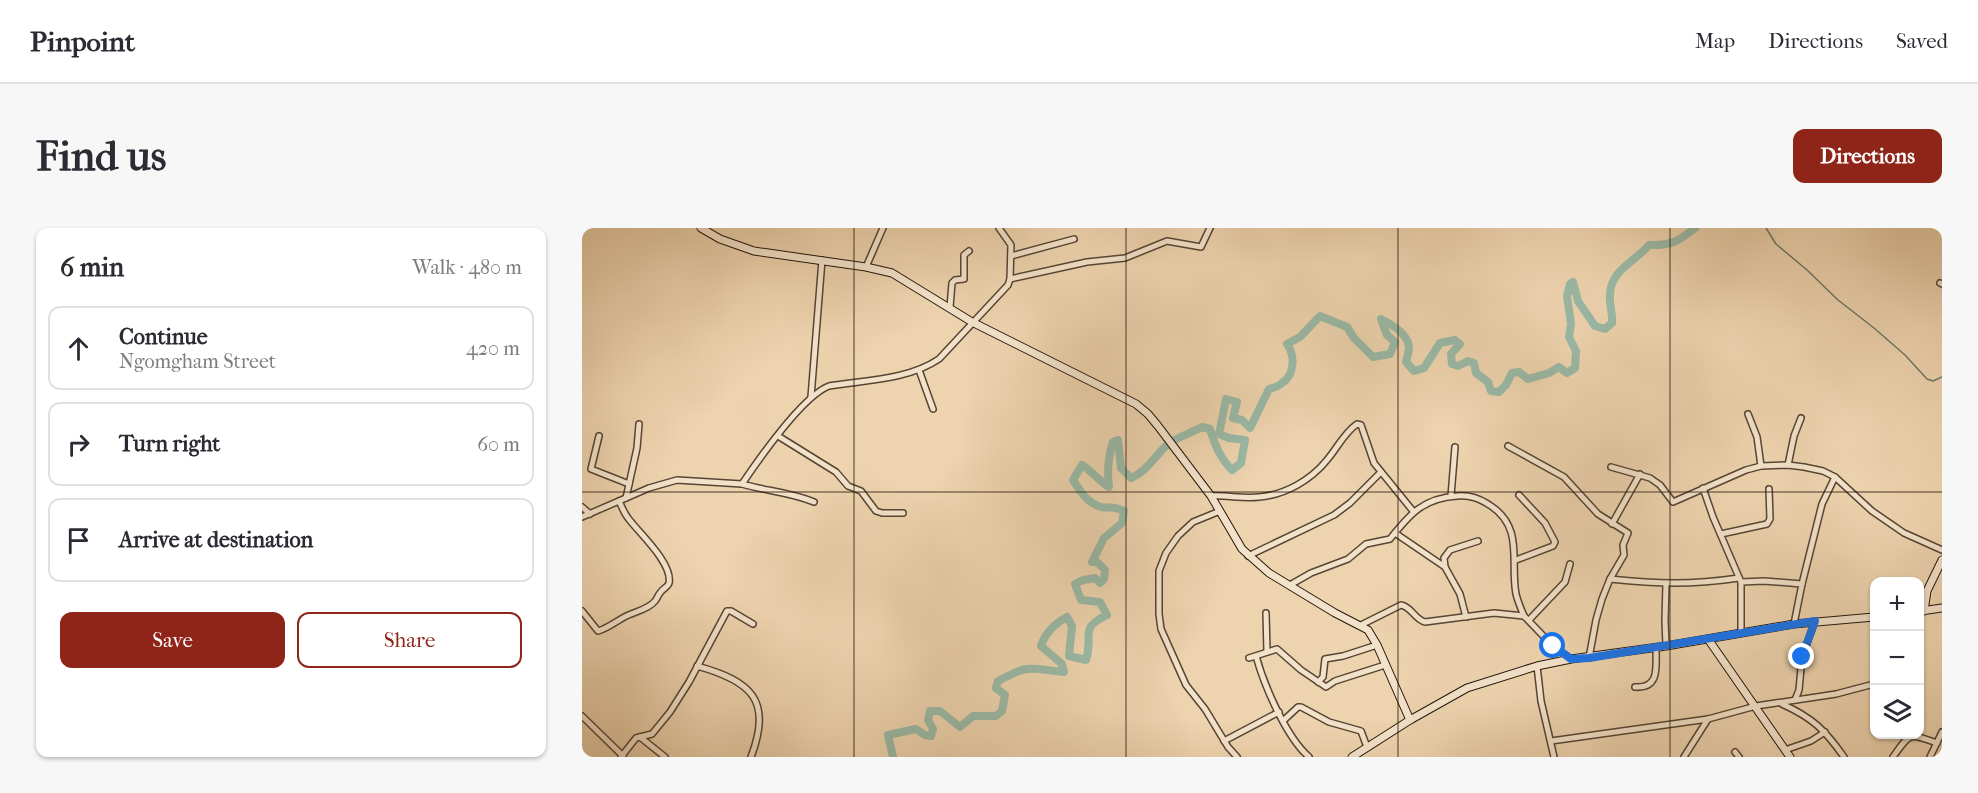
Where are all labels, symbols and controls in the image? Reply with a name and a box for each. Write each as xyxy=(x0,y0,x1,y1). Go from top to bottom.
text: Pinpoint xyxy=(30,25,135,58)
text: Map xyxy=(1695,29,1735,53)
text: Directions xyxy=(1768,29,1863,53)
text: Saved xyxy=(1896,29,1948,53)
button: Directions xyxy=(1793,129,1942,183)
text: Find us xyxy=(36,132,166,181)
text: 6 min xyxy=(60,252,124,283)
text: Walk · 480 m xyxy=(412,256,522,279)
text: Continue xyxy=(119,324,208,350)
icon: ahead xyxy=(62,332,95,365)
text: 420 m xyxy=(466,337,520,360)
text: Ngomgham Street xyxy=(119,350,276,373)
icon: right xyxy=(62,428,95,461)
text: Turn right xyxy=(119,431,220,457)
text: 60 m xyxy=(477,433,520,456)
icon: arrive xyxy=(62,524,95,557)
text: Arrive at destination xyxy=(119,527,313,553)
map controls xyxy=(1870,577,1924,739)
button: + xyxy=(1870,577,1924,631)
button: Save xyxy=(60,612,285,668)
button: Share xyxy=(297,612,522,668)
button: − xyxy=(1870,631,1924,685)
route start xyxy=(1539,632,1565,658)
route end xyxy=(1788,643,1814,669)
button: layers xyxy=(1870,685,1924,739)

